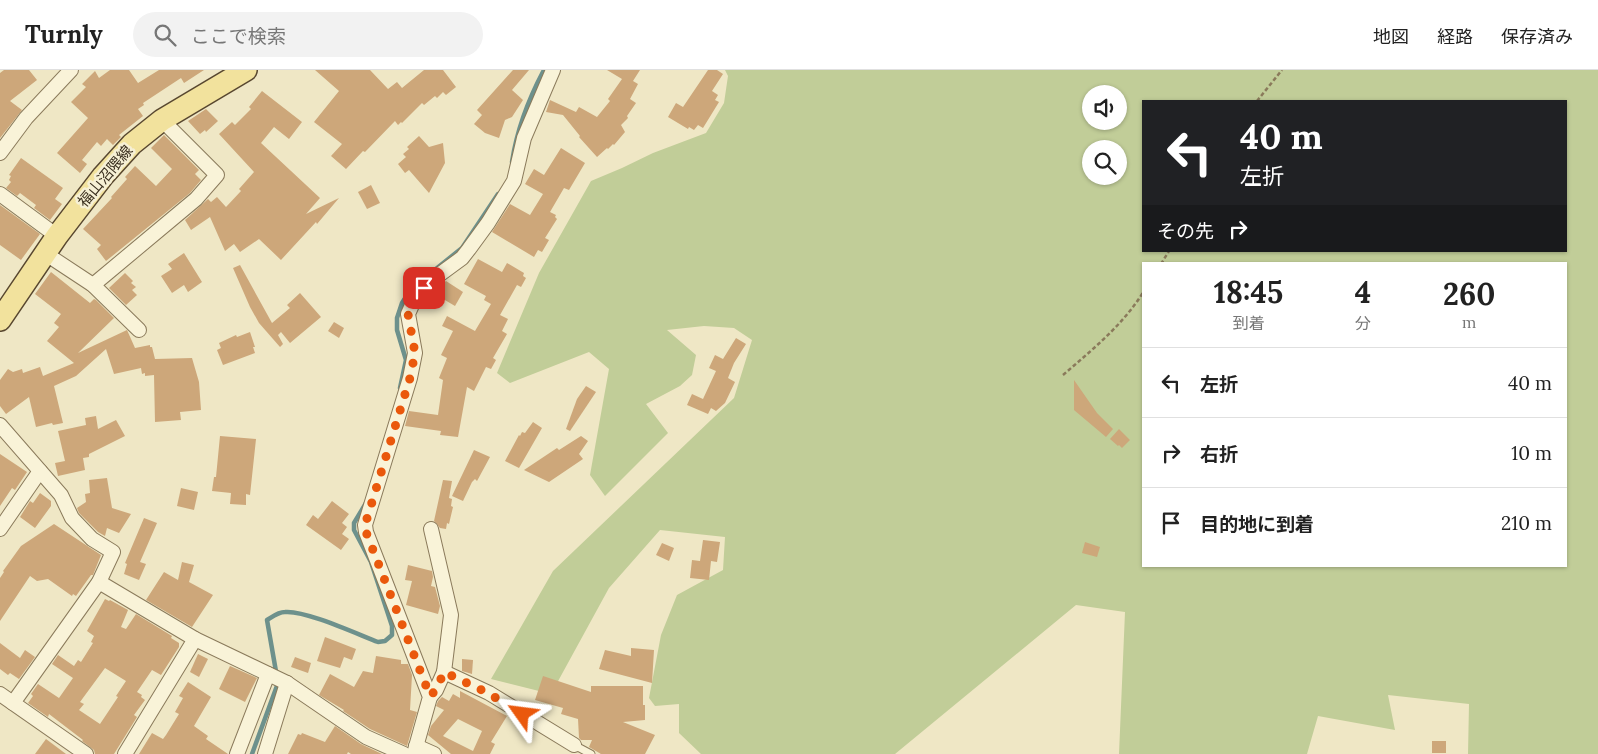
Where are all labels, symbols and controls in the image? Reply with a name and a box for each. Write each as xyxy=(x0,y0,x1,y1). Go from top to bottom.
search box xyxy=(133,12,483,57)
text: Turnly xyxy=(25,19,103,50)
icon: search xyxy=(151,21,179,49)
text: ここで検索 xyxy=(191,24,286,48)
text: 地図 xyxy=(1373,25,1409,48)
text: 経路 xyxy=(1437,25,1473,48)
text: 保存済み xyxy=(1501,25,1573,48)
map controls xyxy=(1082,85,1127,185)
button: sound xyxy=(1082,85,1127,130)
text: 40 m xyxy=(1240,114,1323,159)
icon: left xyxy=(1157,120,1222,185)
button: search xyxy=(1082,140,1127,185)
street label: 福山沼隈線 xyxy=(74,141,136,211)
text: 左折 xyxy=(1240,162,1284,190)
icon: right xyxy=(1224,215,1252,243)
text: その先 xyxy=(1157,219,1214,243)
pin xyxy=(403,267,445,309)
text: 18:45 xyxy=(1214,273,1283,311)
text: 4 xyxy=(1355,273,1371,311)
icon: arrive xyxy=(410,274,438,302)
text: 260 xyxy=(1443,275,1495,313)
text: m xyxy=(1462,312,1476,332)
text: 到着 xyxy=(1232,313,1264,333)
text: 分 xyxy=(1355,313,1371,333)
icon: left xyxy=(1157,369,1185,397)
text: 40 m xyxy=(1508,371,1552,395)
text: 左折 xyxy=(1200,372,1238,396)
icon: right xyxy=(1157,439,1185,467)
text: 10 m xyxy=(1511,441,1552,465)
text: 右折 xyxy=(1200,442,1238,466)
icon: arrive xyxy=(1157,509,1185,537)
text: 210 m xyxy=(1501,511,1552,535)
text: 目的地に到着 xyxy=(1200,512,1314,536)
position arrow xyxy=(495,687,547,739)

